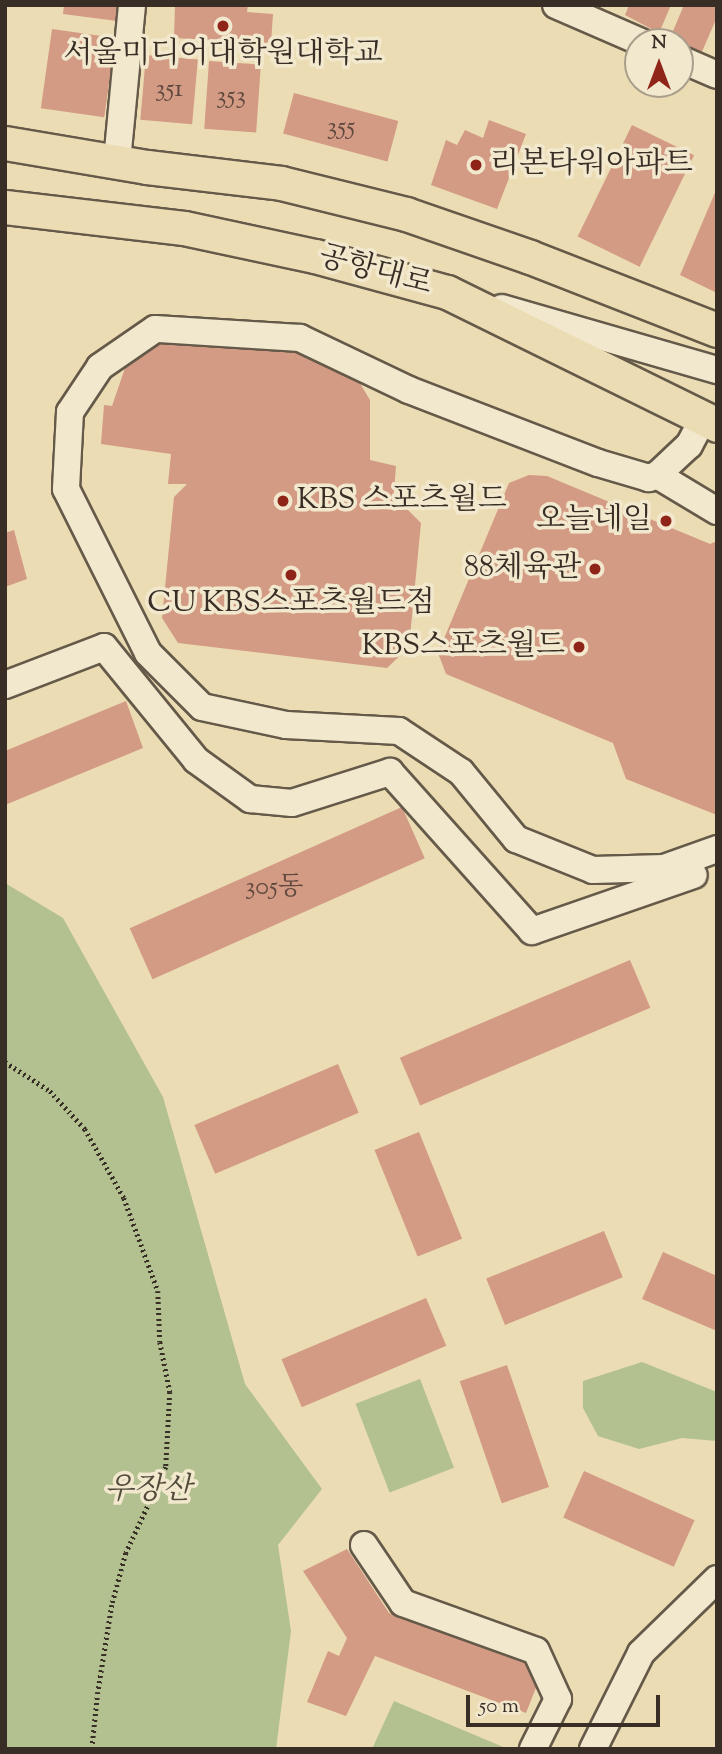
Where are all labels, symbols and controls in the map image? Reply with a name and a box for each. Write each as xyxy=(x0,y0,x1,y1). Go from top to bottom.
marker: 서울미디어대학원대학교 xyxy=(215,18,231,34)
north arrow xyxy=(624,28,694,98)
text: N xyxy=(651,30,667,57)
place label: 서울미디어대학원대학교 xyxy=(64,37,382,73)
house number: 351 xyxy=(155,74,183,106)
house number: 353 xyxy=(216,81,246,113)
house number: 355 xyxy=(327,112,355,144)
place label: 리본타워아파트 xyxy=(490,147,693,183)
marker: 리본타워아파트 xyxy=(468,157,484,173)
street label: 공항대로 xyxy=(314,240,436,304)
place label: KBS 스포츠월드 xyxy=(297,483,507,519)
marker: KBS 스포츠월드 xyxy=(275,493,291,509)
place label: 오늘네일 xyxy=(536,503,652,539)
marker: 오늘네일 xyxy=(658,513,674,529)
place label: 88체육관 xyxy=(464,551,581,587)
marker: 88체육관 xyxy=(587,561,603,577)
marker: CU KBS스포츠월드점 xyxy=(283,567,299,583)
place label: CU KBS스포츠월드점 xyxy=(147,586,435,622)
place label: KBS스포츠월드 xyxy=(362,629,565,665)
marker: KBS스포츠월드 xyxy=(571,639,587,655)
house number: 305동 xyxy=(245,872,303,904)
park label: 우장산 xyxy=(105,1473,191,1509)
scale bar xyxy=(470,1680,664,1724)
text: 50 m xyxy=(479,1692,519,1722)

